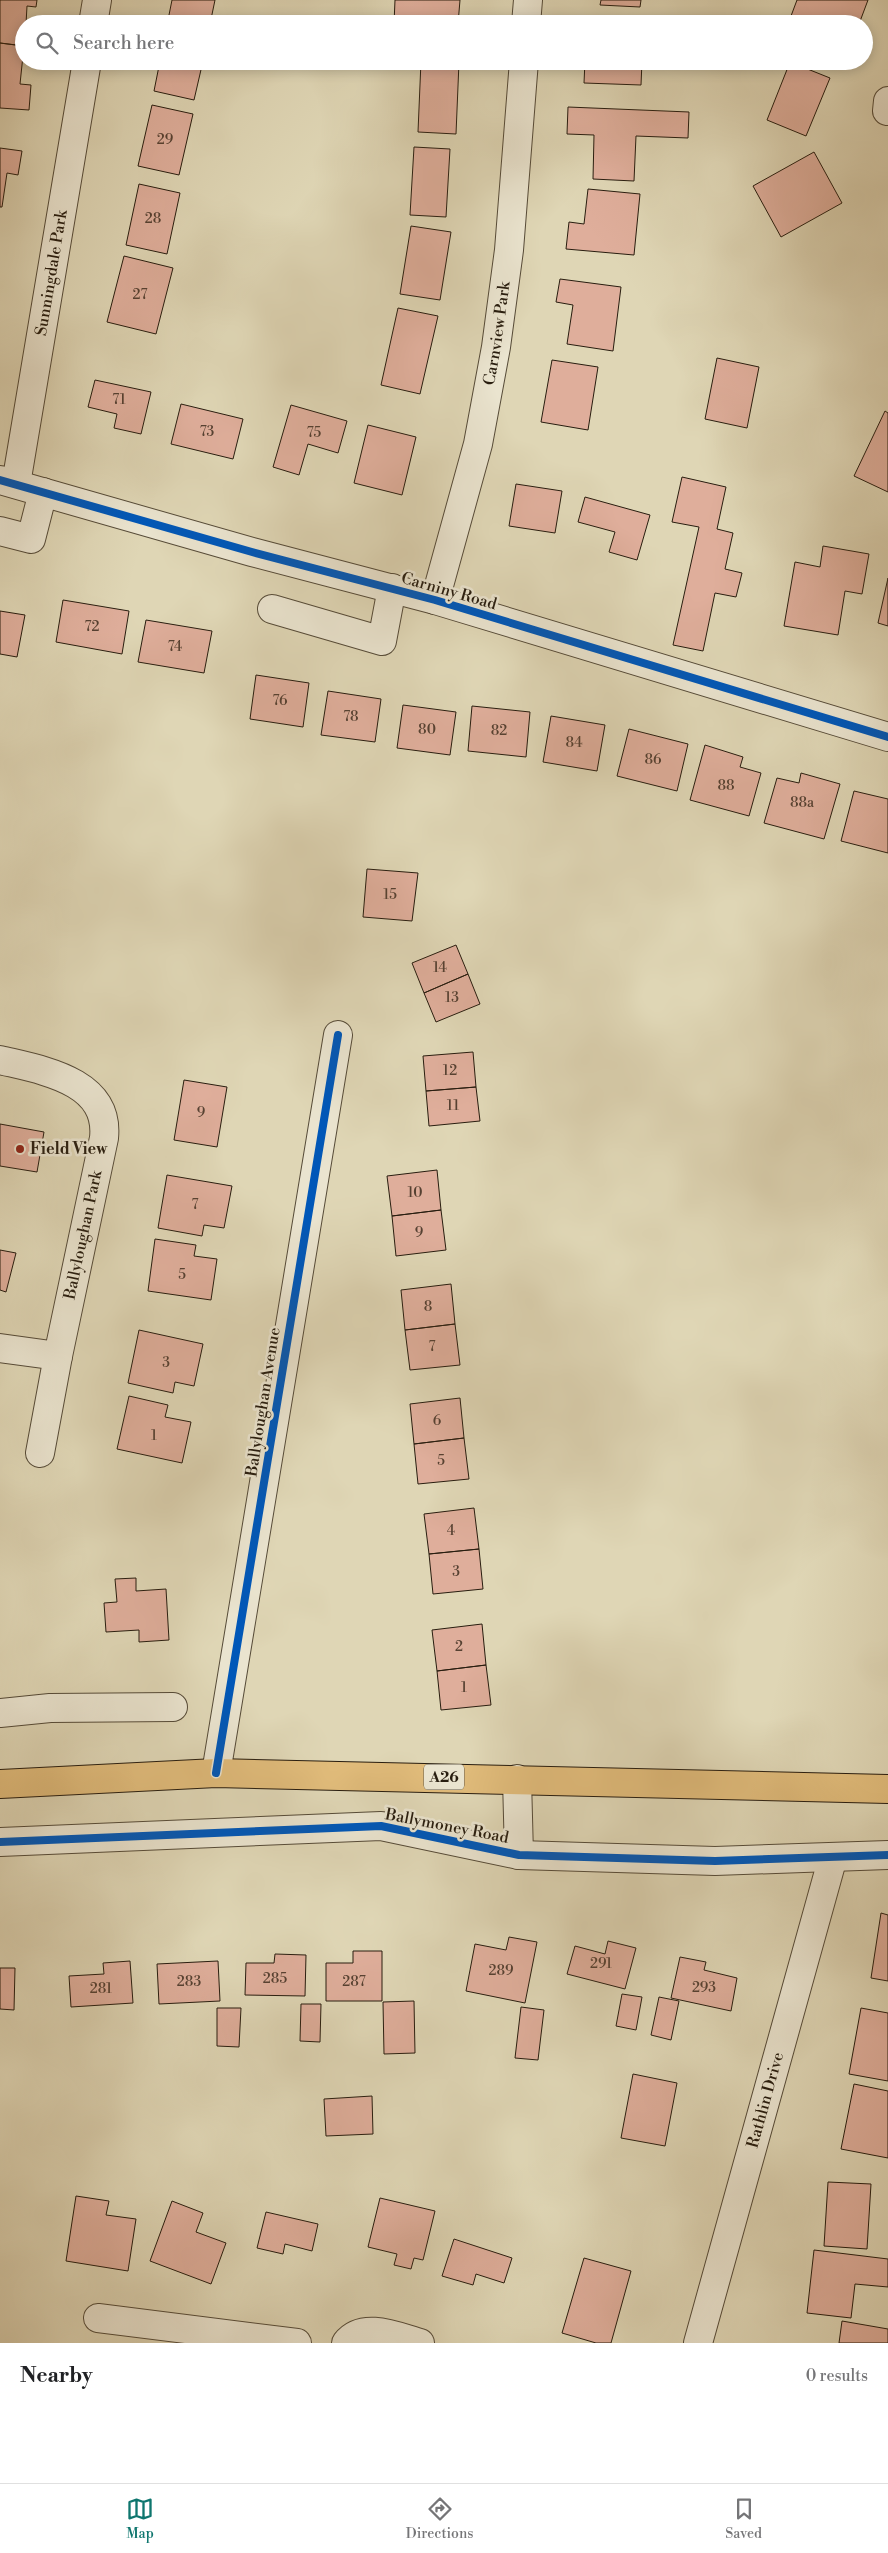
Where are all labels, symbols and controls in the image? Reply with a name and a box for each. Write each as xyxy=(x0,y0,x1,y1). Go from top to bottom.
search box xyxy=(15,15,873,70)
icon: search xyxy=(33,29,61,57)
text: Search here xyxy=(73,31,174,55)
house number: 29 xyxy=(157,131,173,149)
street label: Sunningdale Park xyxy=(31,207,72,337)
house number: 28 xyxy=(145,210,161,228)
street label: Carnview Park xyxy=(479,279,515,387)
house number: 27 xyxy=(133,286,147,304)
house number: 71 xyxy=(112,391,126,409)
house number: 73 xyxy=(200,423,215,441)
house number: 75 xyxy=(307,424,322,442)
street label: Carniny Road xyxy=(399,568,499,614)
house number: 72 xyxy=(85,618,99,636)
house number: 74 xyxy=(168,638,182,656)
house number: 76 xyxy=(272,692,288,710)
house number: 78 xyxy=(343,708,359,726)
house number: 80 xyxy=(418,721,436,739)
house number: 82 xyxy=(491,722,507,740)
house number: 84 xyxy=(565,734,583,752)
house number: 86 xyxy=(644,751,662,769)
house number: 88 xyxy=(717,777,735,795)
house number: 88a xyxy=(790,794,815,812)
house number: 15 xyxy=(383,886,397,904)
house number: 14 xyxy=(433,959,447,977)
house number: 13 xyxy=(445,989,459,1007)
house number: 12 xyxy=(443,1062,457,1080)
house number: 11 xyxy=(447,1097,459,1115)
house number: 9 xyxy=(197,1104,205,1122)
place label: Field View xyxy=(30,1139,108,1159)
marker: Field View xyxy=(14,1143,26,1155)
street label: Ballyloughan Park xyxy=(59,1167,107,1302)
house number: 10 xyxy=(408,1184,422,1202)
house number: 7 xyxy=(191,1196,199,1214)
house number: 9 xyxy=(415,1224,423,1242)
house number: 5 xyxy=(178,1266,186,1284)
house number: 8 xyxy=(424,1298,432,1316)
street label: Ballyloughan Avenue xyxy=(241,1326,285,1479)
house number: 7 xyxy=(428,1338,436,1356)
house number: 3 xyxy=(162,1354,170,1372)
house number: 6 xyxy=(433,1412,442,1430)
house number: 1 xyxy=(151,1427,157,1445)
house number: 5 xyxy=(437,1452,445,1470)
house number: 4 xyxy=(447,1522,455,1540)
house number: 3 xyxy=(452,1563,460,1581)
house number: 2 xyxy=(455,1638,463,1656)
house number: 1 xyxy=(461,1679,467,1697)
road number: A26 xyxy=(424,1764,464,1790)
street label: Ballymoney Road xyxy=(383,1804,510,1848)
house number: 291 xyxy=(590,1955,612,1973)
house number: 289 xyxy=(488,1962,514,1980)
house number: 285 xyxy=(263,1970,287,1988)
house number: 283 xyxy=(177,1973,201,1991)
house number: 287 xyxy=(342,1973,366,1991)
house number: 293 xyxy=(692,1979,716,1997)
house number: 281 xyxy=(90,1980,112,1998)
street label: Rathlin Drive xyxy=(743,2050,788,2150)
text: Nearby xyxy=(20,2363,93,2389)
text: 0 results xyxy=(806,2366,868,2386)
tab: Map xyxy=(126,2495,154,2543)
tab: Directions xyxy=(406,2495,473,2543)
tab: Saved xyxy=(725,2495,762,2543)

